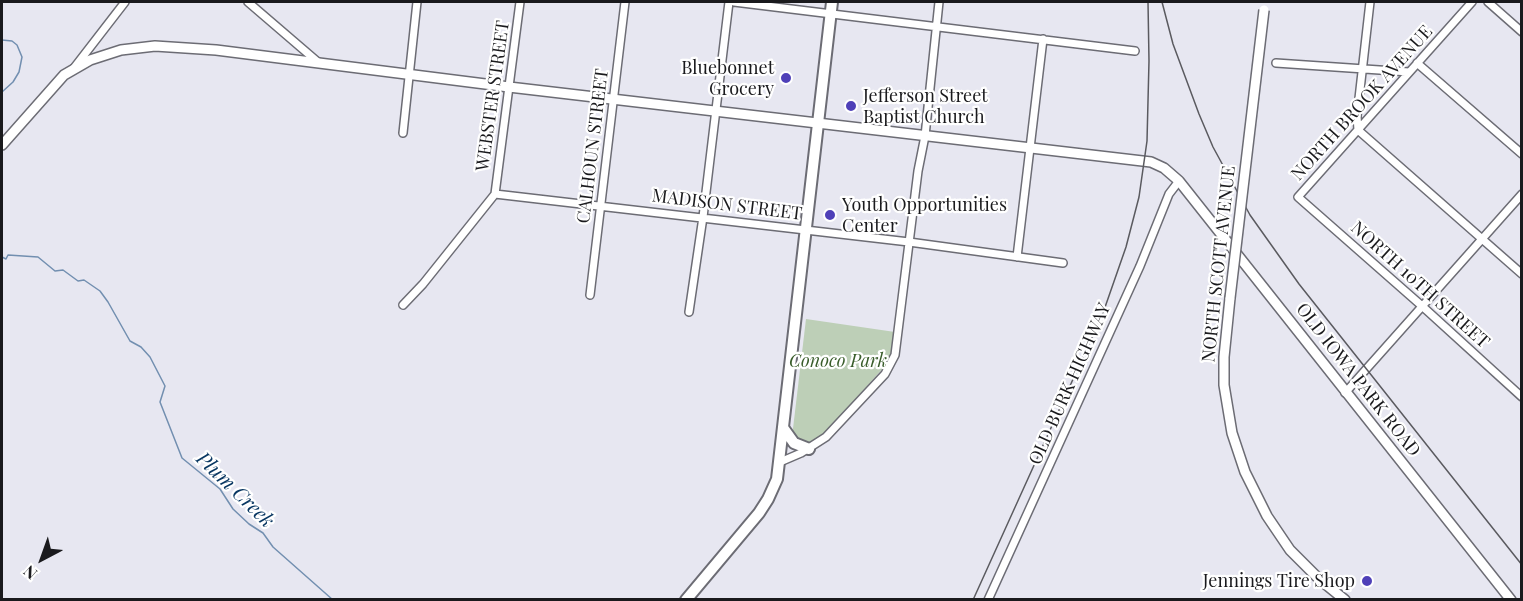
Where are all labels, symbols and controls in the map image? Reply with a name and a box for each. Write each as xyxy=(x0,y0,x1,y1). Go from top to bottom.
street label: WEBSTER STREET xyxy=(472,19,514,173)
street label: NORTH BROOK AVENUE xyxy=(1287,21,1437,185)
place label: Bluebonnet Grocery xyxy=(681,57,774,100)
street label: CALHOUN STREET xyxy=(573,67,613,225)
marker: Bluebonnet Grocery xyxy=(779,71,793,85)
place label: Jefferson Street Baptist Church xyxy=(863,85,988,128)
marker: Jefferson Street Baptist Church xyxy=(844,99,858,113)
street label: NORTH SCOTT AVENUE xyxy=(1198,165,1240,363)
street label: MADISON STREET xyxy=(651,185,803,225)
place label: Youth Opportunities Center xyxy=(842,194,1007,236)
marker: Youth Opportunities Center xyxy=(823,208,837,222)
street label: NORTH 10TH STREET xyxy=(1346,217,1494,353)
street label: OLD IOWA PARK ROAD xyxy=(1291,299,1425,461)
street label: OLD BURK HIGHWAY xyxy=(1025,300,1115,468)
park label: Conoco Park xyxy=(789,350,887,372)
water label: Plum Creek xyxy=(191,447,279,533)
north arrow xyxy=(12,529,72,589)
text: N xyxy=(19,561,41,585)
place label: Jennings Tire Shop xyxy=(1203,570,1355,592)
marker: Jennings Tire Shop xyxy=(1360,574,1374,588)

